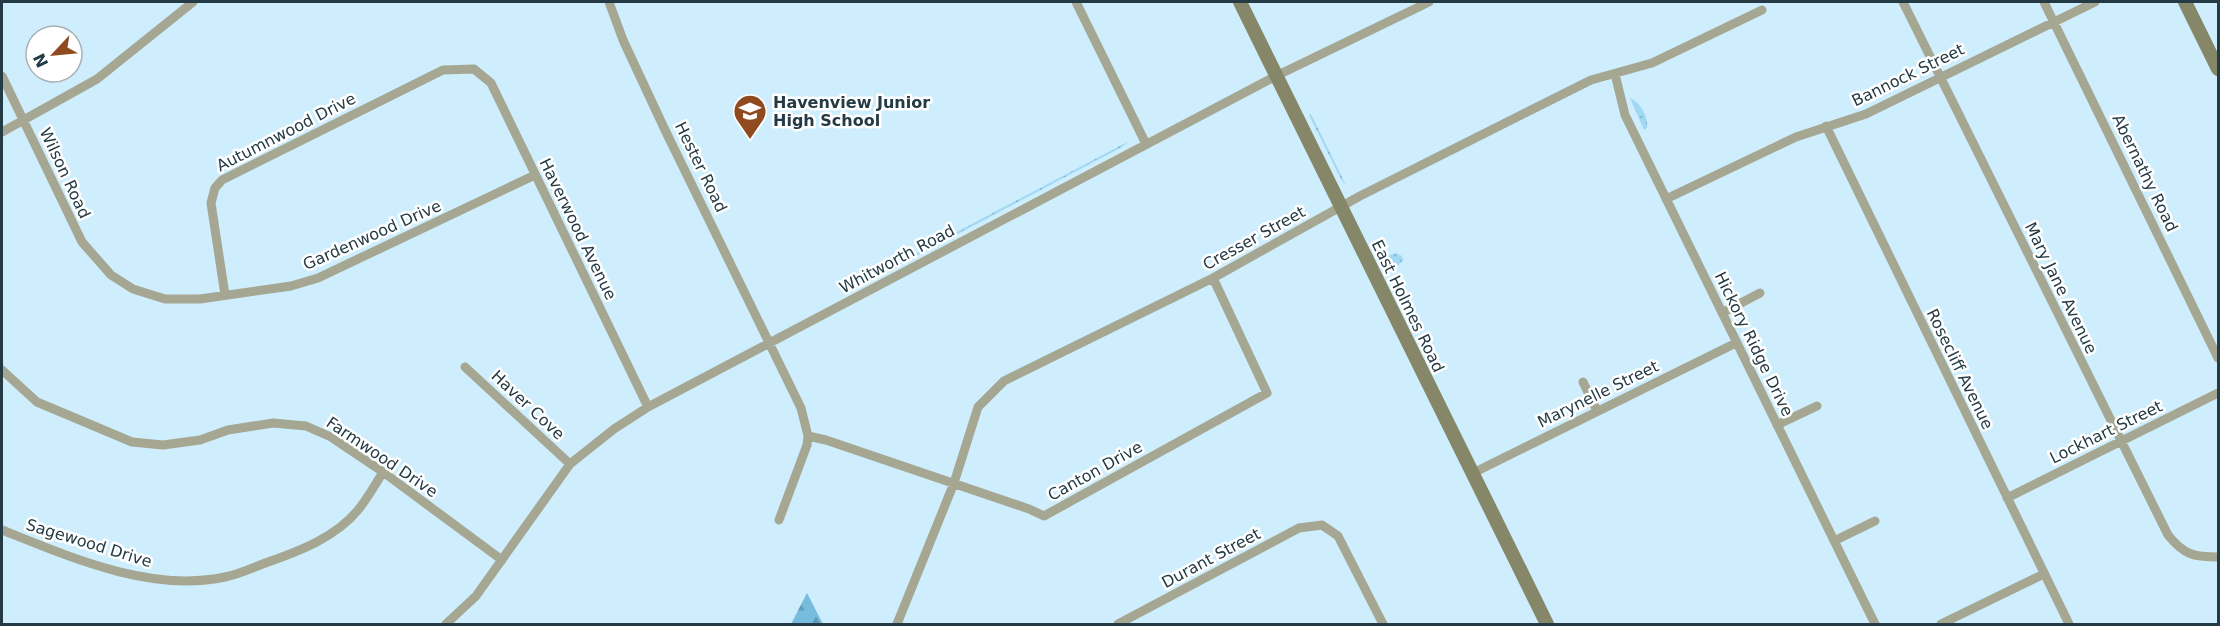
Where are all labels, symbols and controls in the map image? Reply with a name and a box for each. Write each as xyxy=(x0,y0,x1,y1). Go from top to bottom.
north arrow xyxy=(24,24,84,84)
street label: Bannock Street xyxy=(1849,40,1967,110)
text: N xyxy=(29,50,52,71)
street label: Autumnwood Drive xyxy=(213,89,359,175)
school or university icon: Havenview Junior High School xyxy=(732,93,768,140)
place label: Havenview Junior High School xyxy=(773,93,930,130)
street label: Abernathy Road xyxy=(2108,111,2182,235)
street label: Hester Road xyxy=(671,119,731,215)
street label: Wilson Road xyxy=(36,125,94,221)
street label: Haverwood Avenue xyxy=(535,155,621,303)
street label: Gardenwood Drive xyxy=(300,196,444,274)
street label: Cresser Street xyxy=(1200,202,1308,274)
street label: Mary Jane Avenue xyxy=(2021,219,2101,357)
street label: Whitworth Road xyxy=(836,221,958,297)
street label: East Holmes Road xyxy=(1368,237,1448,375)
street label: Hickory Ridge Drive xyxy=(1711,269,1797,419)
street label: Rosecliff Avenue xyxy=(1923,306,1997,432)
street label: Marynelle Street xyxy=(1534,357,1662,431)
street label: Haver Cove xyxy=(487,366,569,444)
street label: Lockhart Street xyxy=(2047,397,2165,467)
street label: Farmwood Drive xyxy=(323,413,441,501)
street label: Canton Drive xyxy=(1044,437,1146,505)
street label: Sagewood Drive xyxy=(24,515,154,571)
street label: Durant Street xyxy=(1158,524,1264,592)

